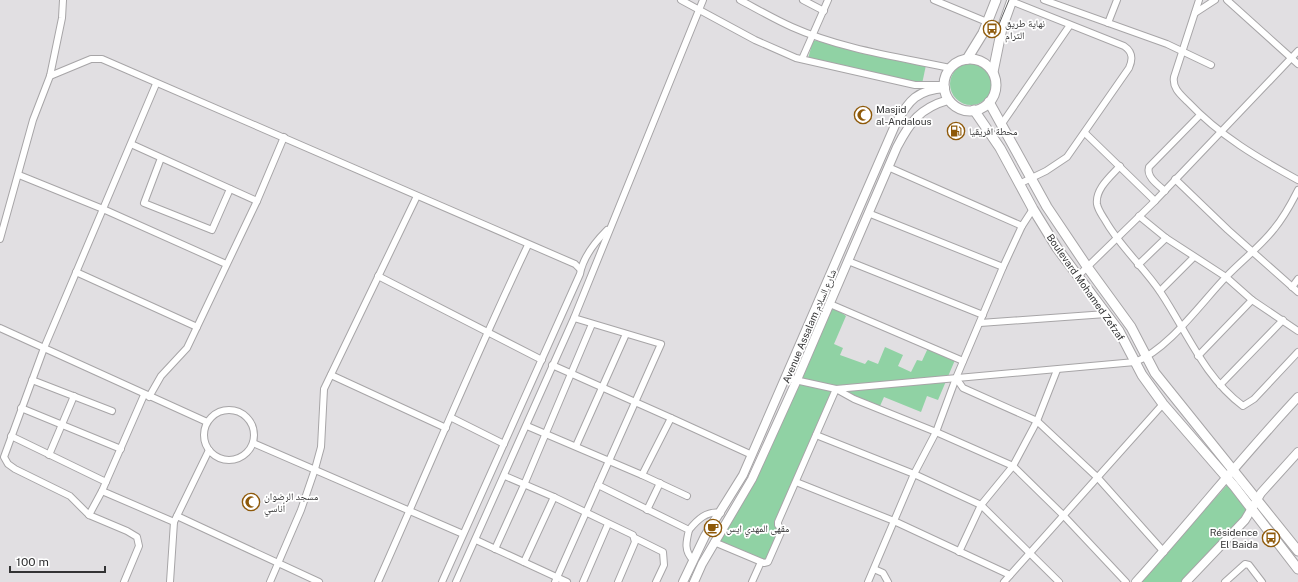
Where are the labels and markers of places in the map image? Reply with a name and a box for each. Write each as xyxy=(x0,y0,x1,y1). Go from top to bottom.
place label: نهاية طريق الترام xyxy=(1005,17,1045,43)
bus stop icon: نهاية طريق الترام xyxy=(982,19,1002,39)
place label: Masjid al-Andalous xyxy=(876,103,932,127)
mosque icon: Masjid al-Andalous xyxy=(853,105,873,125)
fuel station icon: محطة افريقيا xyxy=(946,121,966,141)
place label: محطة افريقيا xyxy=(969,125,1018,137)
place label: مسجد الرضوان أناسي xyxy=(264,490,319,517)
mosque icon: مسجد الرضوان أناسي xyxy=(241,492,261,512)
cafe icon: مقهى المهدي ايس xyxy=(703,518,723,538)
place label: مقهى المهدي ايس xyxy=(726,522,790,537)
place label: Résidence El Baida xyxy=(1210,526,1258,550)
bus stop icon: Résidence El Baida xyxy=(1261,528,1281,548)

